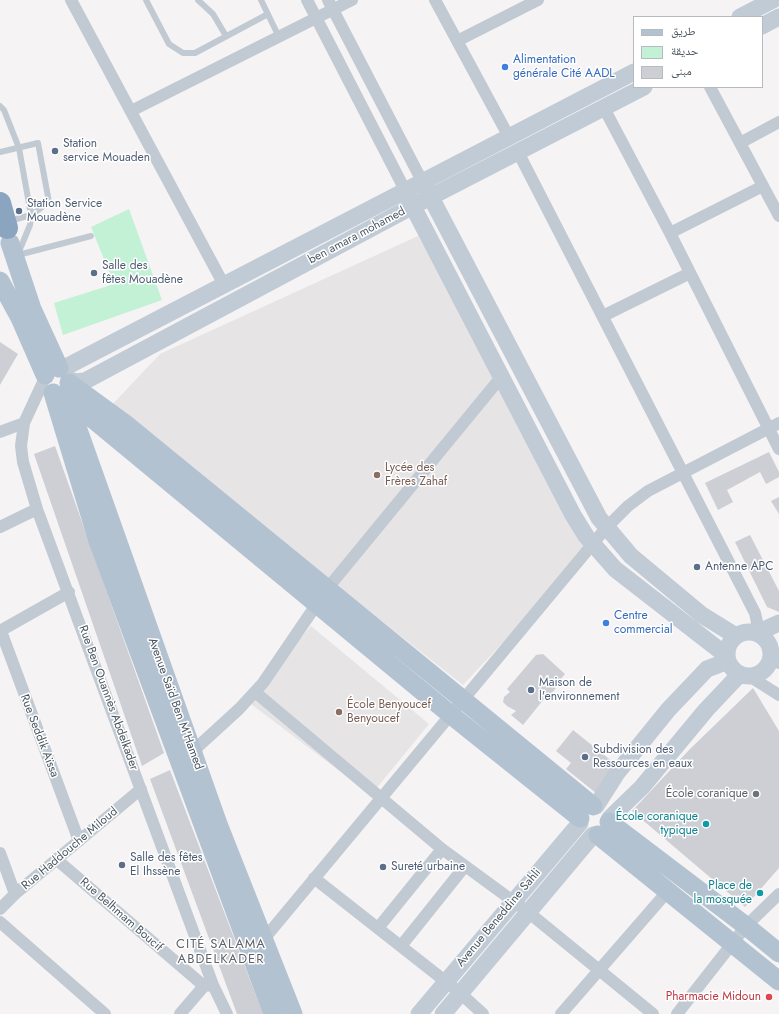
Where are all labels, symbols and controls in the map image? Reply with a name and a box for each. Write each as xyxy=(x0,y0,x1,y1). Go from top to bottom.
legend xyxy=(633,16,763,88)
text: طريق xyxy=(671,22,696,40)
text: حديقة xyxy=(671,42,699,60)
place label: Alimentation générale Cité AADL xyxy=(513,53,615,81)
marker: Alimentation générale Cité AADL xyxy=(500,62,510,72)
text: مبنى xyxy=(671,62,692,80)
place label: Station service Mouaden xyxy=(63,137,150,165)
marker: Station service Mouaden xyxy=(50,146,60,156)
place label: Station Service Mouadène xyxy=(27,197,102,225)
street label: ben amara mohamed xyxy=(306,204,408,268)
marker: Station Service Mouadène xyxy=(14,206,24,216)
place label: Salle des fêtes Mouadène xyxy=(102,259,183,287)
marker: Salle des fêtes Mouadène xyxy=(89,268,99,278)
place label: Lycée des Frères Zahaf xyxy=(385,461,447,489)
marker: Lycée des Frères Zahaf xyxy=(372,470,382,480)
place label: Antenne APC xyxy=(705,560,773,574)
marker: Antenne APC xyxy=(692,562,702,572)
place label: Centre commercial xyxy=(614,609,673,637)
marker: Centre commercial xyxy=(601,618,611,628)
street label: Rue Ben Ouannès Abdelkader xyxy=(75,624,141,772)
street label: Avenue Saïd Ben M'Hamed xyxy=(144,636,206,772)
place label: Maison de l'environnement xyxy=(539,676,619,704)
marker: Maison de l'environnement xyxy=(526,685,536,695)
street label: Rue Seddik Aïssa xyxy=(17,692,61,780)
place label: École Benyoucef Benyoucef xyxy=(347,698,431,726)
marker: École Benyoucef Benyoucef xyxy=(334,707,344,717)
place label: Subdivision des Ressources en eaux xyxy=(593,743,692,771)
marker: Subdivision des Ressources en eaux xyxy=(580,752,590,762)
place label: École coranique xyxy=(666,787,748,801)
marker: École coranique xyxy=(751,789,761,799)
street label: Rue Haddouche Miloud xyxy=(19,805,121,893)
place label: École coranique typique xyxy=(616,810,698,838)
marker: École coranique typique xyxy=(701,819,711,829)
place label: Salle des fêtes El Ihssène xyxy=(130,851,203,879)
marker: Salle des fêtes El Ihssène xyxy=(117,860,127,870)
place label: Sureté urbaine xyxy=(391,860,465,874)
marker: Sureté urbaine xyxy=(378,862,388,872)
street label: Avenue Beneddine Sahli xyxy=(454,866,544,970)
street label: Rue Belhmam Boucif xyxy=(77,875,165,955)
place label: Place de la mosquée xyxy=(694,879,752,907)
marker: Place de la mosquée xyxy=(755,888,765,898)
district label: CITÉ SALAMA ABDELKADER xyxy=(176,937,266,968)
place label: Pharmacie Midoun xyxy=(666,990,761,1004)
marker: Pharmacie Midoun xyxy=(764,992,774,1002)

